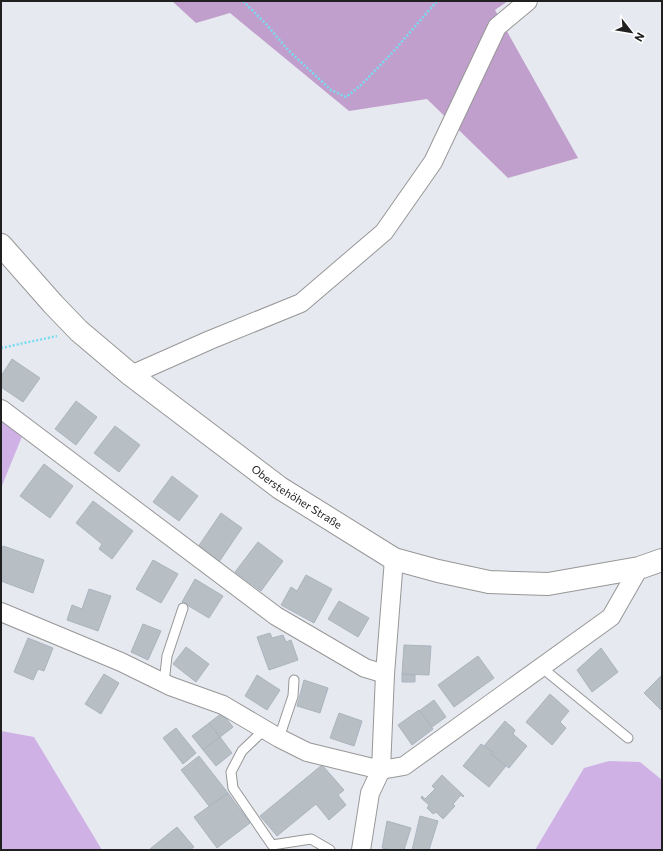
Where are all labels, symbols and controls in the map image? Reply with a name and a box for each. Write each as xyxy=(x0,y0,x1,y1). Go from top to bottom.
north arrow xyxy=(611,12,651,52)
text: N xyxy=(632,31,648,44)
street label: Oberstehöher Straße xyxy=(249,462,345,531)

